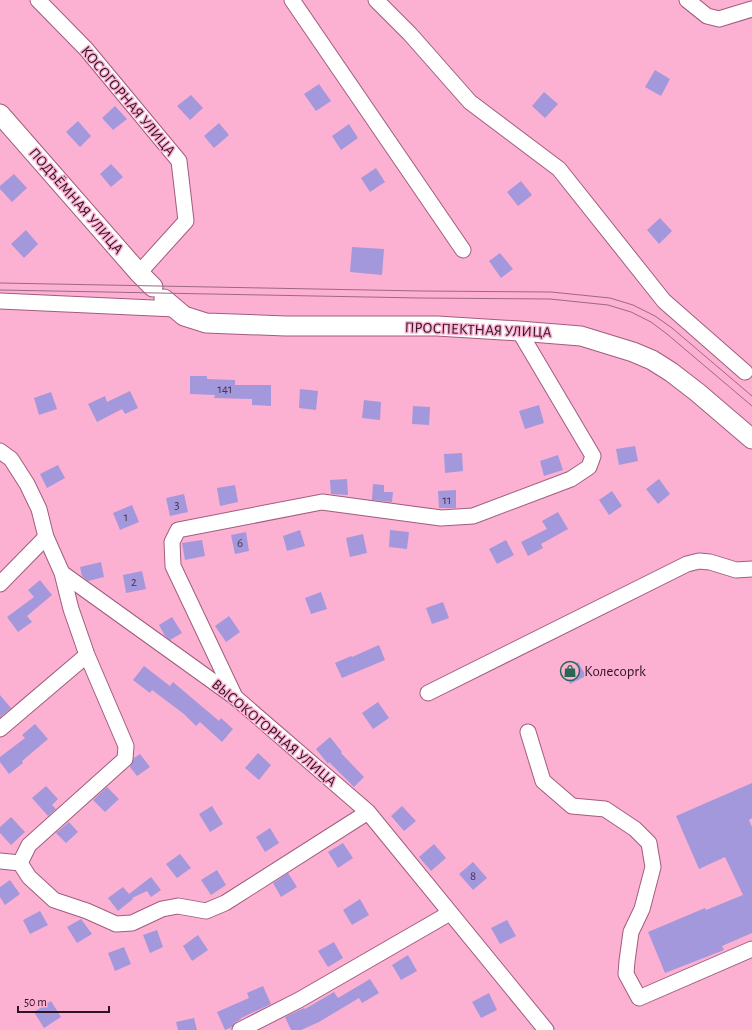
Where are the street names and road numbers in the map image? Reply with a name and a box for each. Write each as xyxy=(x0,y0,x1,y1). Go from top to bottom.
street label: КОСОГОРНАЯ УЛИЦА xyxy=(78,43,178,159)
street label: ПОДЪЁМНАЯ УЛИЦА xyxy=(26,144,127,257)
street label: ПРОСПЕКТНАЯ УЛИЦА xyxy=(404,320,552,340)
street label: ВЫСОКОГОРНАЯ УЛИЦА xyxy=(209,677,339,789)

